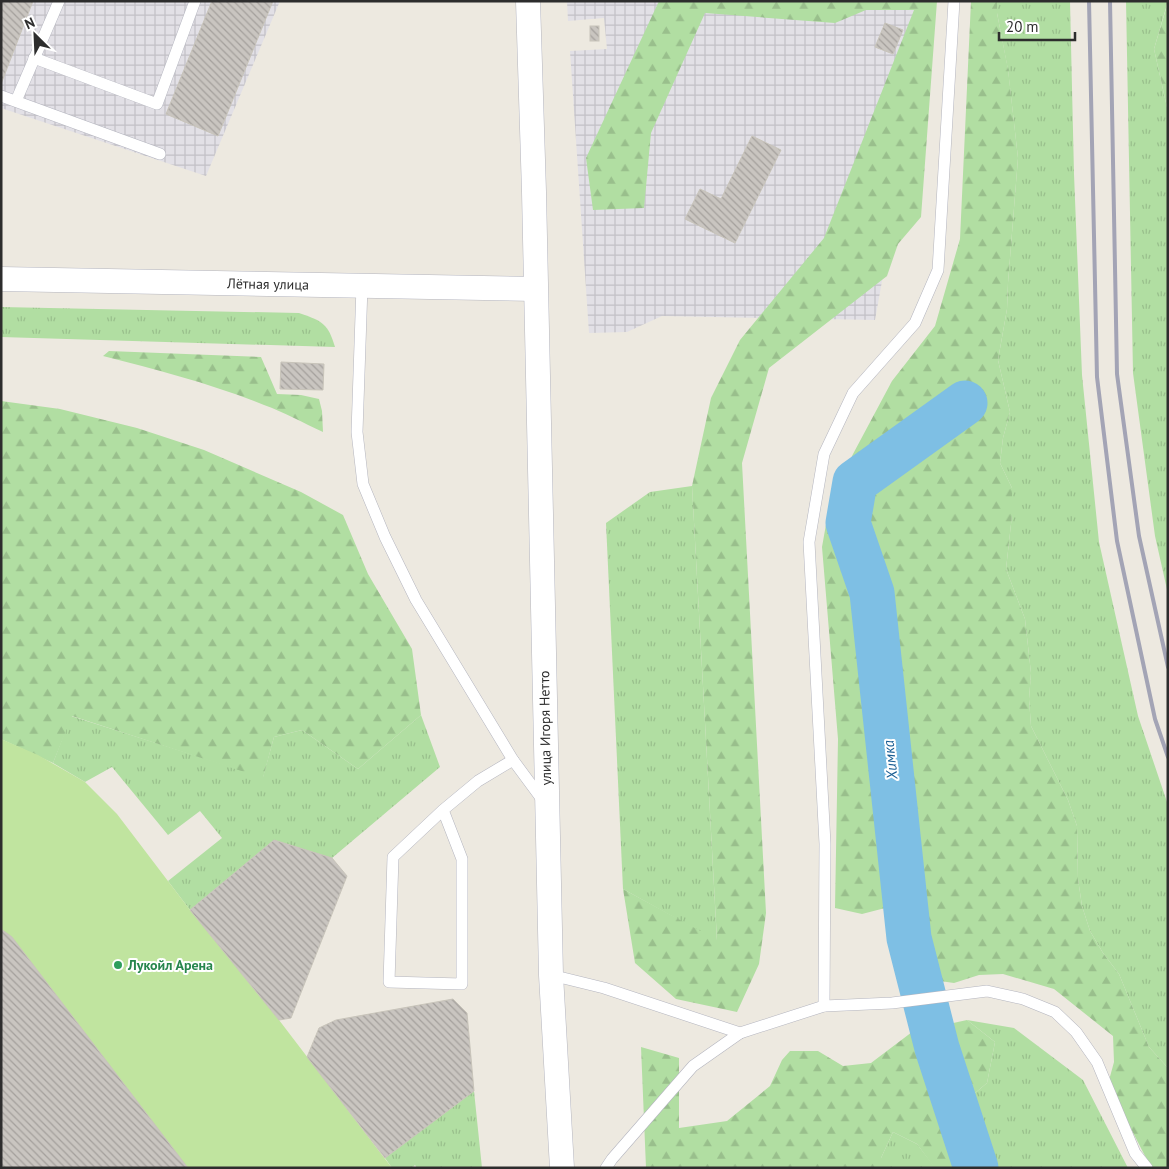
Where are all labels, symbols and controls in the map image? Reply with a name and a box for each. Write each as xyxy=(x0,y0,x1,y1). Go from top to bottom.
north arrow xyxy=(10,10,60,60)
scale bar xyxy=(999,10,1075,42)
text: N xyxy=(22,13,38,33)
text: 20 m xyxy=(1006,17,1039,36)
street label: Лётная улица xyxy=(226,274,309,294)
street label: улица Игоря Нетто xyxy=(535,670,555,786)
water label: Химка xyxy=(878,739,902,782)
place label: Лукойл Арена xyxy=(127,956,213,974)
marker: Лукойл Арена xyxy=(112,959,124,971)

